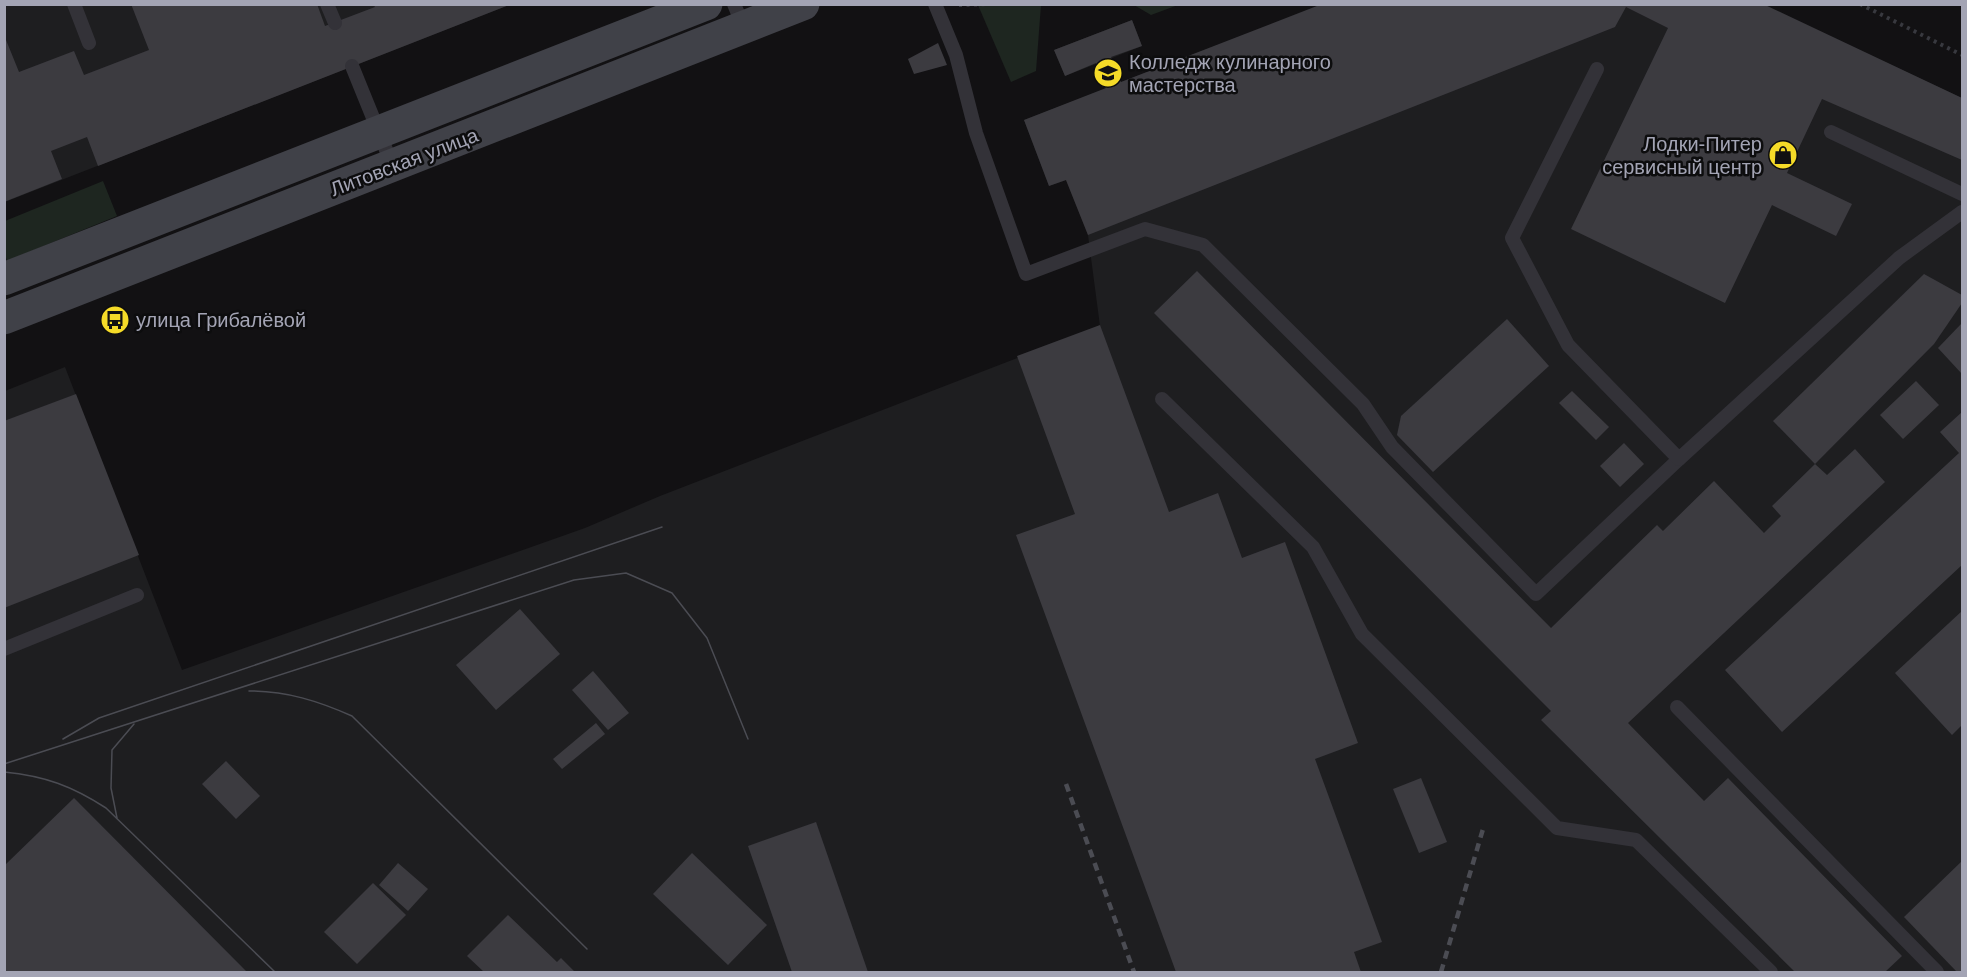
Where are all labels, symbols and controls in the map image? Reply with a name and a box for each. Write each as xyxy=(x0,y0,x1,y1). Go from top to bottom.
place label: Колледж кулинарного мастерства xyxy=(1129,51,1331,96)
school or university icon: Колледж кулинарного мастерства xyxy=(1092,57,1124,89)
street label: Литовская улица xyxy=(327,123,482,200)
place label: Лодки-Питер сервисный центр xyxy=(1602,133,1762,178)
shop icon: Лодки-Питер сервисный центр xyxy=(1767,139,1799,171)
bus stop icon: улица Грибалёвой xyxy=(99,304,131,336)
place label: улица Грибалёвой xyxy=(136,309,306,331)

